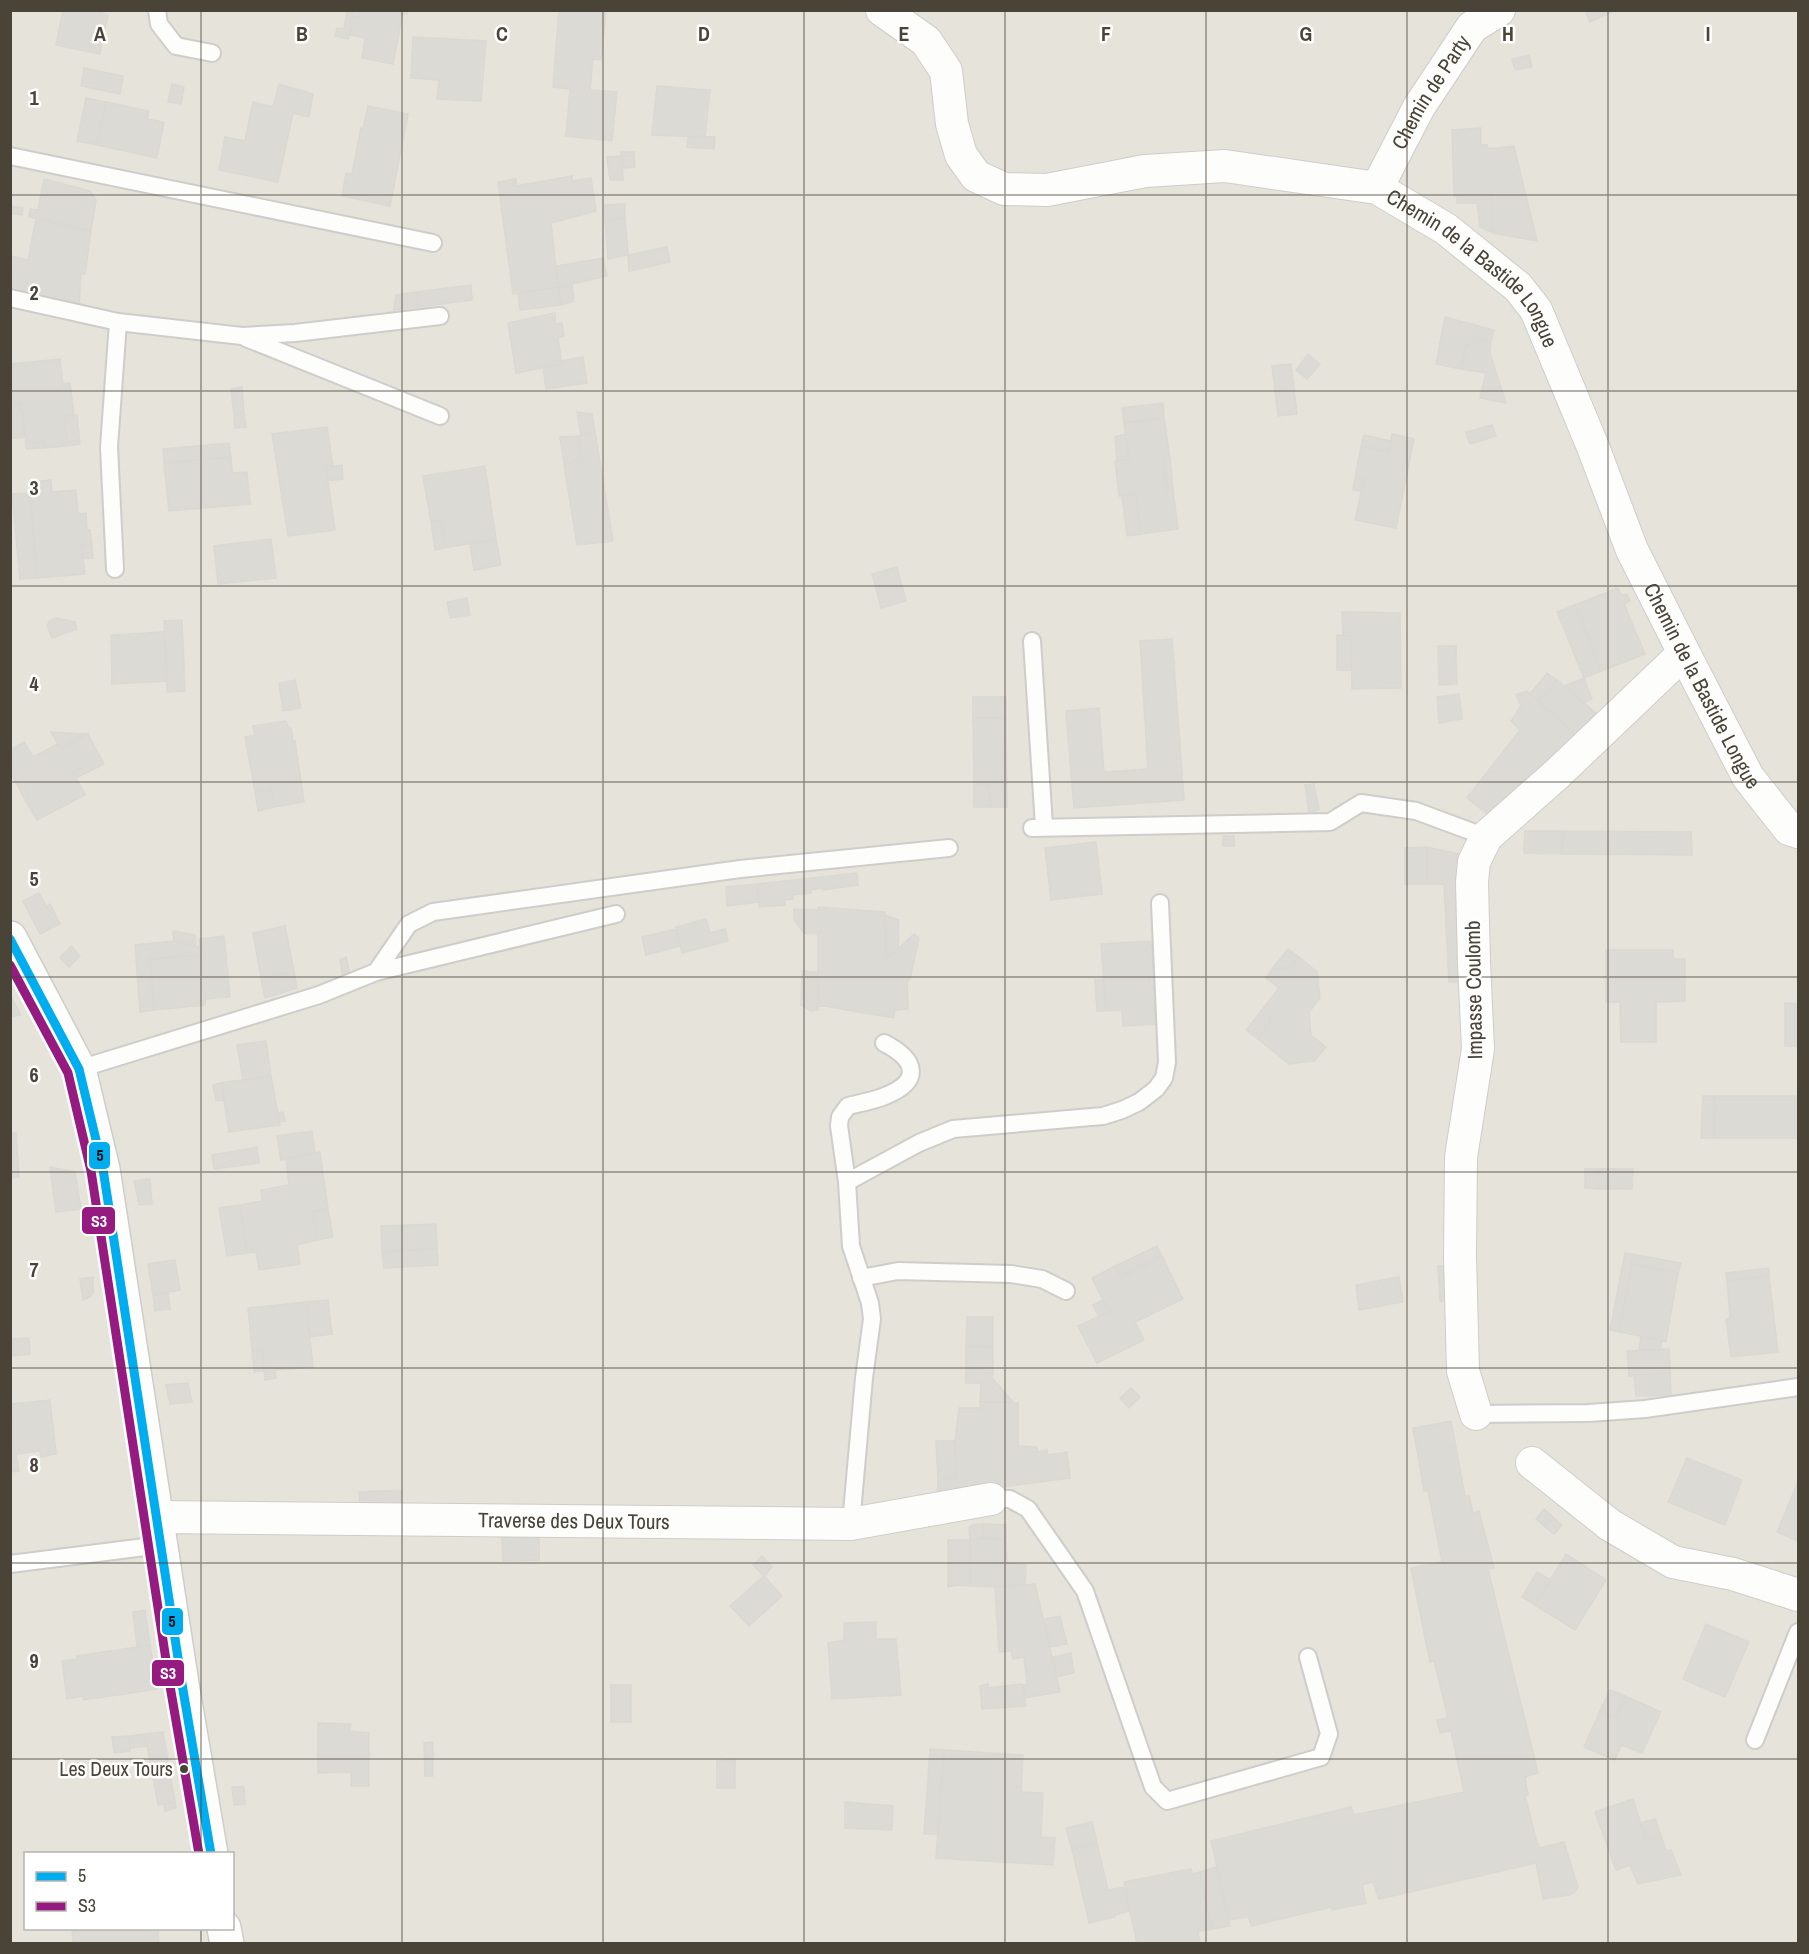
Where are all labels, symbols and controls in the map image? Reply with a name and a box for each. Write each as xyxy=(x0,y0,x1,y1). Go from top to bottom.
text: A xyxy=(94,20,106,47)
text: B xyxy=(296,20,308,47)
text: C xyxy=(496,20,508,47)
text: D xyxy=(698,20,710,47)
text: E xyxy=(899,20,910,47)
text: F xyxy=(1101,20,1111,47)
text: G xyxy=(1300,20,1312,47)
text: H xyxy=(1502,20,1514,47)
text: I xyxy=(1706,20,1710,47)
street label: Chemin de Party xyxy=(1385,29,1477,154)
text: 1 xyxy=(29,84,39,111)
street label: Chemin de la Bastide Longue xyxy=(1381,182,1565,352)
text: 2 xyxy=(29,279,39,306)
text: 3 xyxy=(29,474,39,501)
street label: Chemin de la Bastide Longue xyxy=(1637,578,1767,795)
text: 4 xyxy=(29,670,39,697)
text: 5 xyxy=(29,865,39,892)
street label: Impasse Coulomb xyxy=(1458,920,1489,1060)
text: 6 xyxy=(29,1061,39,1088)
line badge: 5 xyxy=(88,1141,111,1170)
text: 5 xyxy=(96,1144,104,1166)
line badge: S3 xyxy=(81,1206,116,1235)
text: S3 xyxy=(91,1210,107,1232)
text: 7 xyxy=(29,1256,39,1283)
text: 8 xyxy=(29,1451,39,1478)
street label: Traverse des Deux Tours xyxy=(478,1505,670,1536)
line badge: 5 xyxy=(161,1607,184,1636)
text: 5 xyxy=(168,1610,176,1632)
text: 9 xyxy=(29,1647,39,1674)
line badge: S3 xyxy=(151,1659,185,1687)
text: S3 xyxy=(160,1662,176,1684)
place label: Les Deux Tours xyxy=(59,1755,173,1782)
marker: Les Deux Tours xyxy=(178,1763,190,1775)
legend xyxy=(24,1852,234,1930)
text: 5 xyxy=(78,1863,86,1888)
text: S3 xyxy=(78,1893,96,1918)

